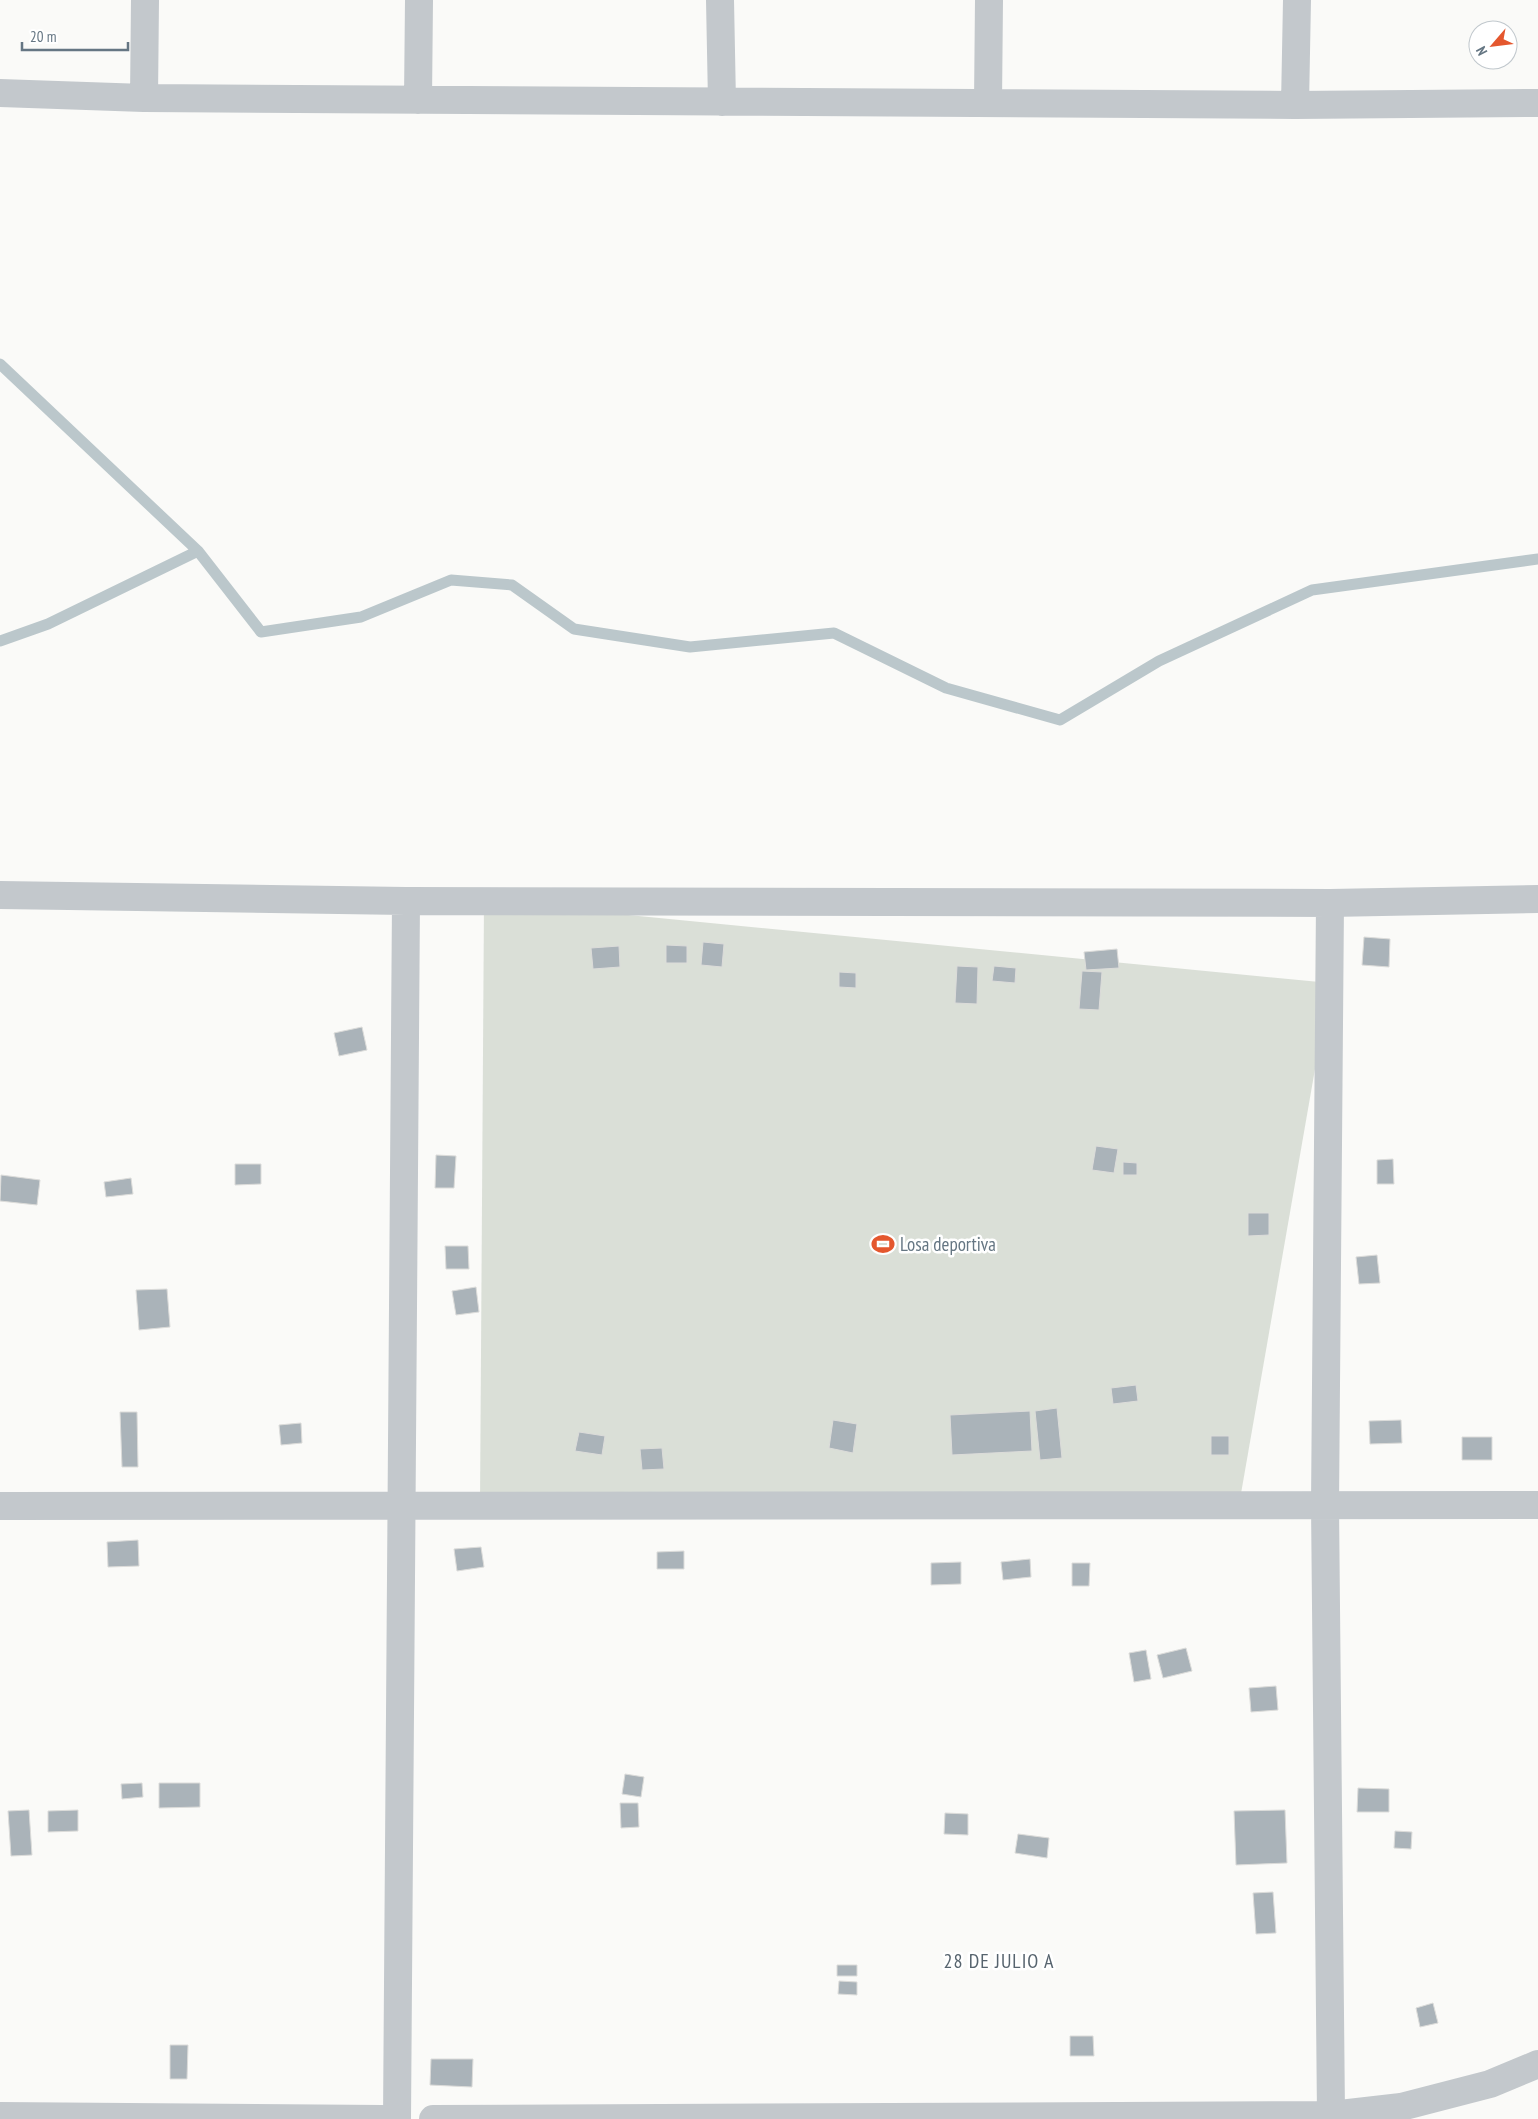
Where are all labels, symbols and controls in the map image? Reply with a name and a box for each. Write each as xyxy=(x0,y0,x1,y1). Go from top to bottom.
scale bar xyxy=(22,20,129,52)
north arrow xyxy=(1468,20,1518,70)
text: 20 m xyxy=(30,27,56,46)
text: N xyxy=(1472,44,1491,59)
sports icon: Losa deportiva xyxy=(870,1231,896,1257)
place label: Losa deportiva xyxy=(900,1232,996,1256)
district label: 28 DE JULIO A xyxy=(944,1948,1054,1974)

